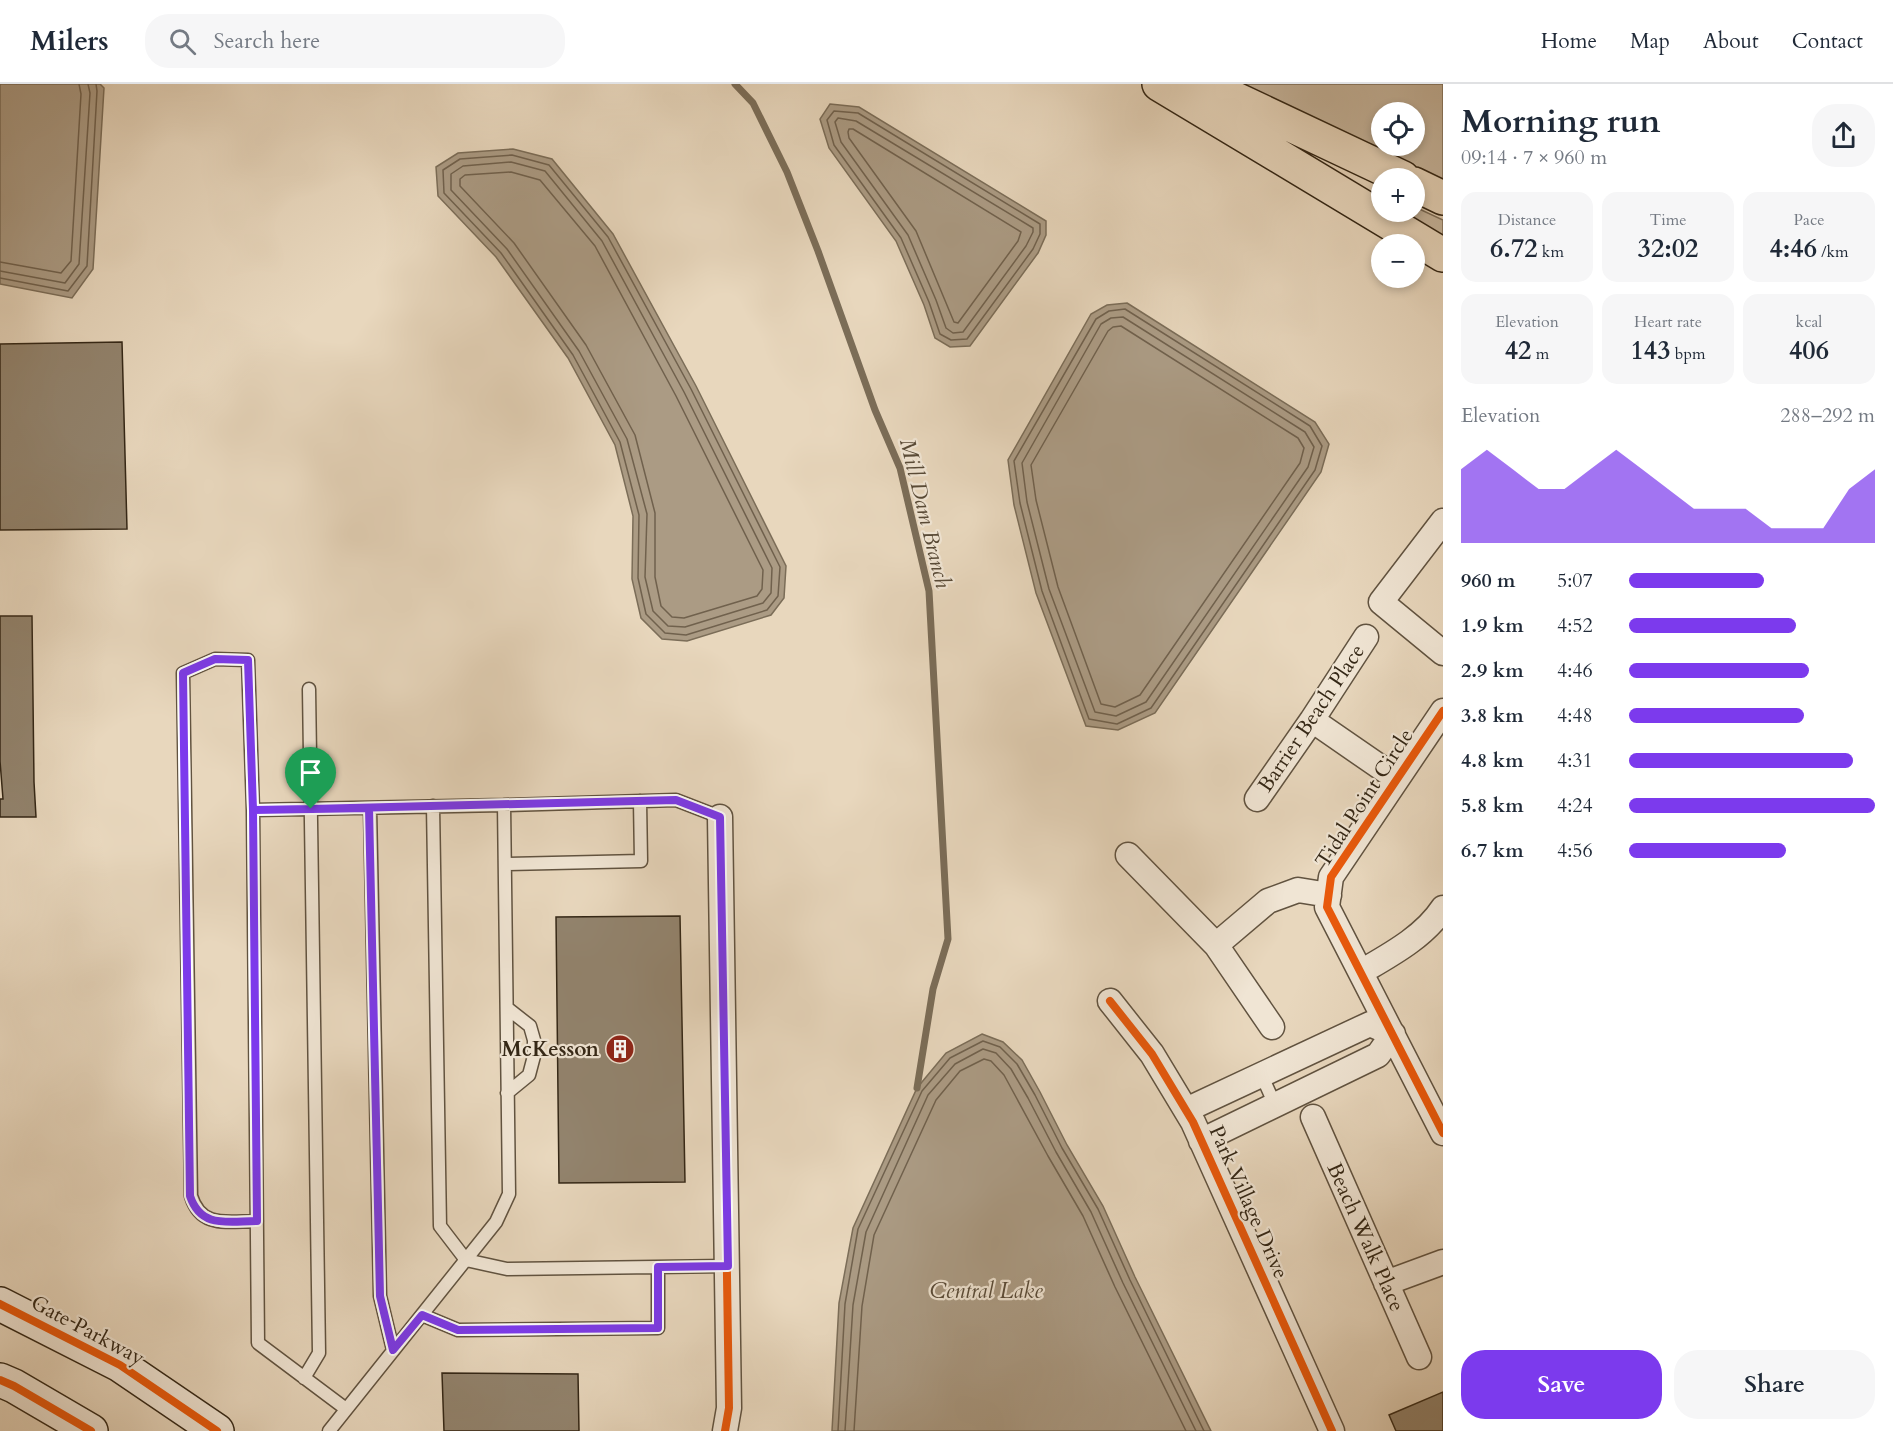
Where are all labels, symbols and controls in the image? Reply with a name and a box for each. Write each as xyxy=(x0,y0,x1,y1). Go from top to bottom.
search box xyxy=(145,14,565,68)
text: Milers xyxy=(30,22,109,60)
icon: search xyxy=(166,25,199,58)
text: Search here xyxy=(214,26,320,56)
text: Home xyxy=(1541,27,1597,56)
text: Map xyxy=(1630,27,1670,56)
text: About xyxy=(1703,27,1759,56)
text: Contact xyxy=(1792,27,1863,56)
text: Morning run xyxy=(1461,99,1661,144)
map controls xyxy=(1371,102,1425,288)
button: locate xyxy=(1371,102,1425,156)
button: share xyxy=(1812,104,1875,167)
text: 09:14 · 7 × 960 m xyxy=(1461,144,1607,171)
button: + xyxy=(1371,168,1425,222)
text: Distance xyxy=(1498,209,1556,231)
text: Time xyxy=(1649,209,1687,231)
text: Pace xyxy=(1794,209,1824,231)
text: 6.72 xyxy=(1490,231,1538,266)
text: 32:02 xyxy=(1638,231,1698,266)
text: 4:46 xyxy=(1769,231,1817,266)
button: − xyxy=(1371,234,1425,288)
text: km xyxy=(1538,241,1564,263)
text: /km xyxy=(1817,241,1849,263)
text: Elevation xyxy=(1495,311,1559,333)
text: Heart rate xyxy=(1634,311,1702,333)
text: kcal xyxy=(1796,311,1822,333)
text: 42 xyxy=(1505,333,1531,368)
text: 143 xyxy=(1631,333,1671,368)
text: 406 xyxy=(1789,333,1829,368)
text: m xyxy=(1531,343,1549,365)
text: bpm xyxy=(1671,343,1705,365)
text: Elevation xyxy=(1461,402,1540,429)
text: 288–292 m xyxy=(1780,402,1875,429)
water label: Mill Dam Branch xyxy=(892,435,958,592)
text: 960 m xyxy=(1461,567,1516,594)
text: 5:07 xyxy=(1557,567,1593,594)
text: 1.9 km xyxy=(1461,612,1524,639)
text: 4:52 xyxy=(1557,612,1593,639)
street label: Barrier Beach Place xyxy=(1251,638,1372,798)
text: 2.9 km xyxy=(1461,657,1524,684)
text: 4:46 xyxy=(1557,657,1593,684)
text: 3.8 km xyxy=(1461,702,1524,729)
text: 4:48 xyxy=(1557,702,1593,729)
street label: Tidal Point Circle xyxy=(1309,723,1420,873)
pin xyxy=(285,747,336,809)
text: 4.8 km xyxy=(1461,747,1524,774)
text: 4:31 xyxy=(1557,747,1593,774)
icon: arrive xyxy=(294,756,327,789)
text: 5.8 km xyxy=(1461,792,1524,819)
text: 4:24 xyxy=(1557,792,1593,819)
text: 6.7 km xyxy=(1461,837,1524,864)
text: 4:56 xyxy=(1557,837,1593,864)
building icon: McKesson xyxy=(604,1033,636,1065)
place label: McKesson xyxy=(501,1035,599,1064)
street label: Park Village Drive xyxy=(1202,1121,1295,1283)
street label: Beach Walk Place xyxy=(1320,1158,1411,1316)
water label: Central Lake xyxy=(929,1276,1043,1306)
street label: Gate Parkway xyxy=(26,1288,150,1373)
button: Save xyxy=(1461,1350,1662,1419)
button: Share xyxy=(1674,1350,1875,1419)

